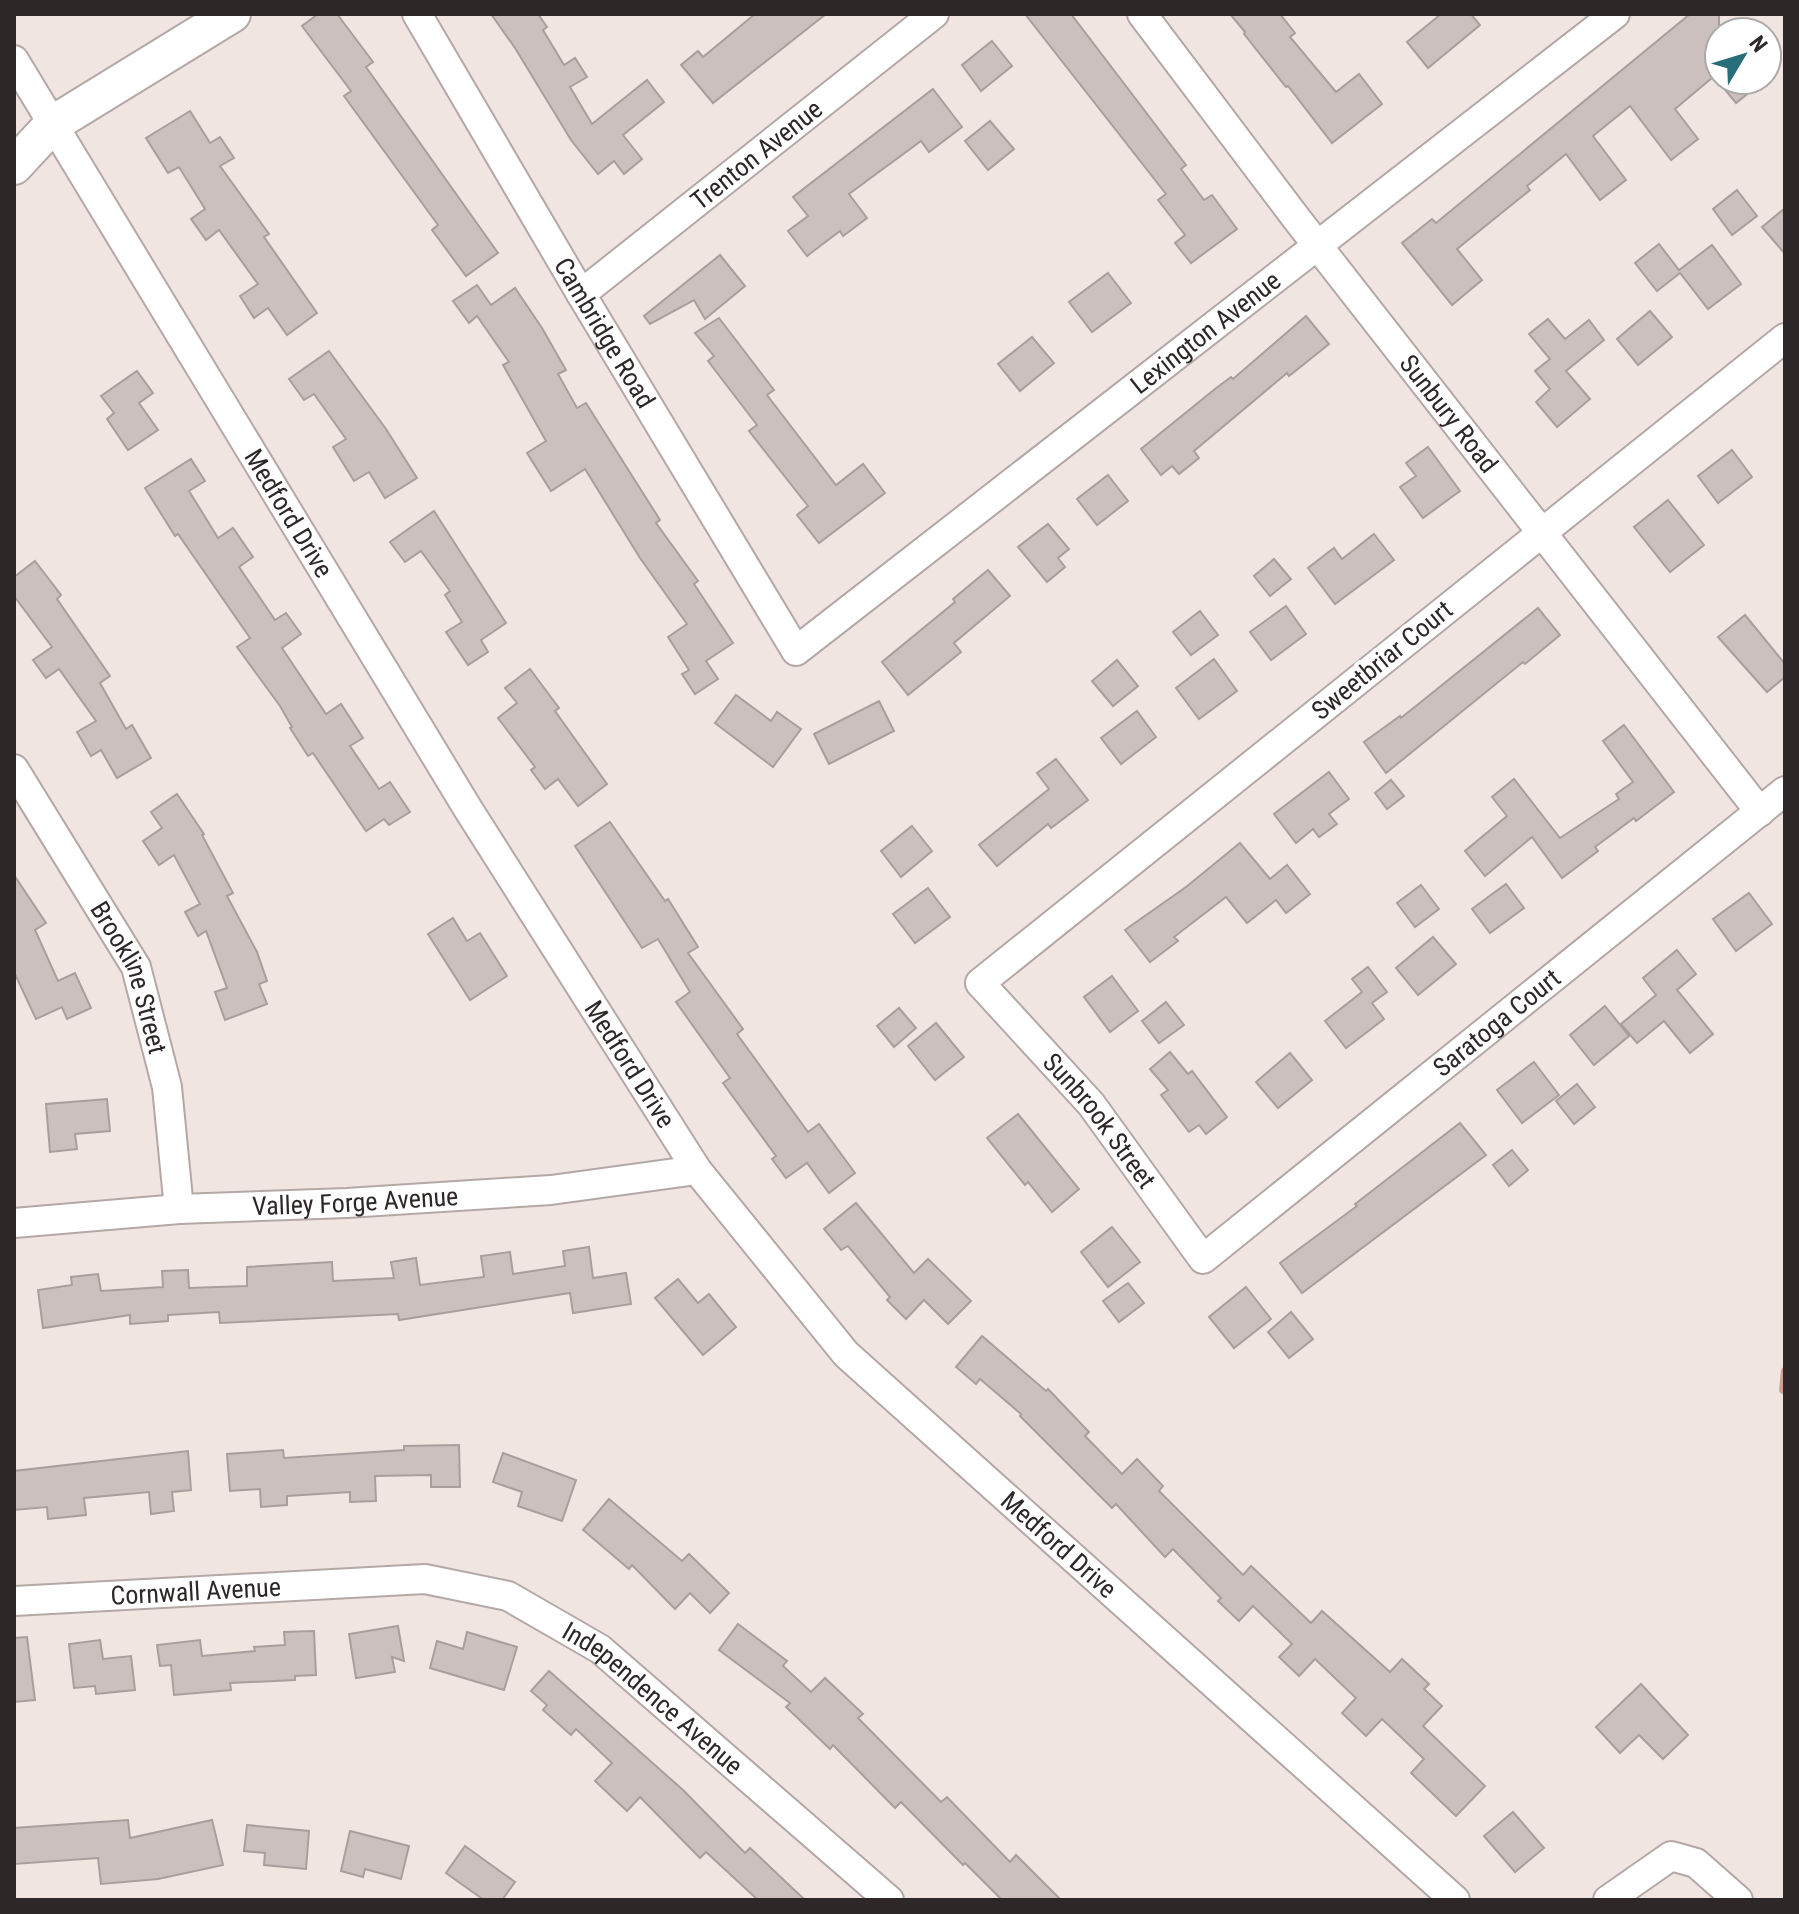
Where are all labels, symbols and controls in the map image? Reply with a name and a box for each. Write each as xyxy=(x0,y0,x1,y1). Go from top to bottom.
north arrow xyxy=(1703,16,1783,96)
text: N xyxy=(1744,31,1772,57)
street label: Trenton Avenue xyxy=(685,94,828,216)
street label: Cambridge Road xyxy=(548,252,661,413)
street label: Lexington Avenue xyxy=(1125,265,1286,400)
street label: Sunbury Road xyxy=(1394,349,1504,479)
street label: Medford Drive xyxy=(238,444,339,583)
street label: Sweetbriar Court xyxy=(1306,594,1458,726)
street label: Brookline Street xyxy=(84,896,173,1057)
street label: Saratoga Court xyxy=(1427,963,1566,1083)
street label: Medford Drive xyxy=(578,995,681,1133)
street label: Sunbrook Street xyxy=(1037,1047,1162,1194)
street label: Valley Forge Avenue xyxy=(252,1181,459,1221)
street label: Medford Drive xyxy=(995,1485,1123,1604)
street label: Cornwall Avenue xyxy=(110,1572,282,1611)
street label: Independence Avenue xyxy=(557,1616,749,1781)

